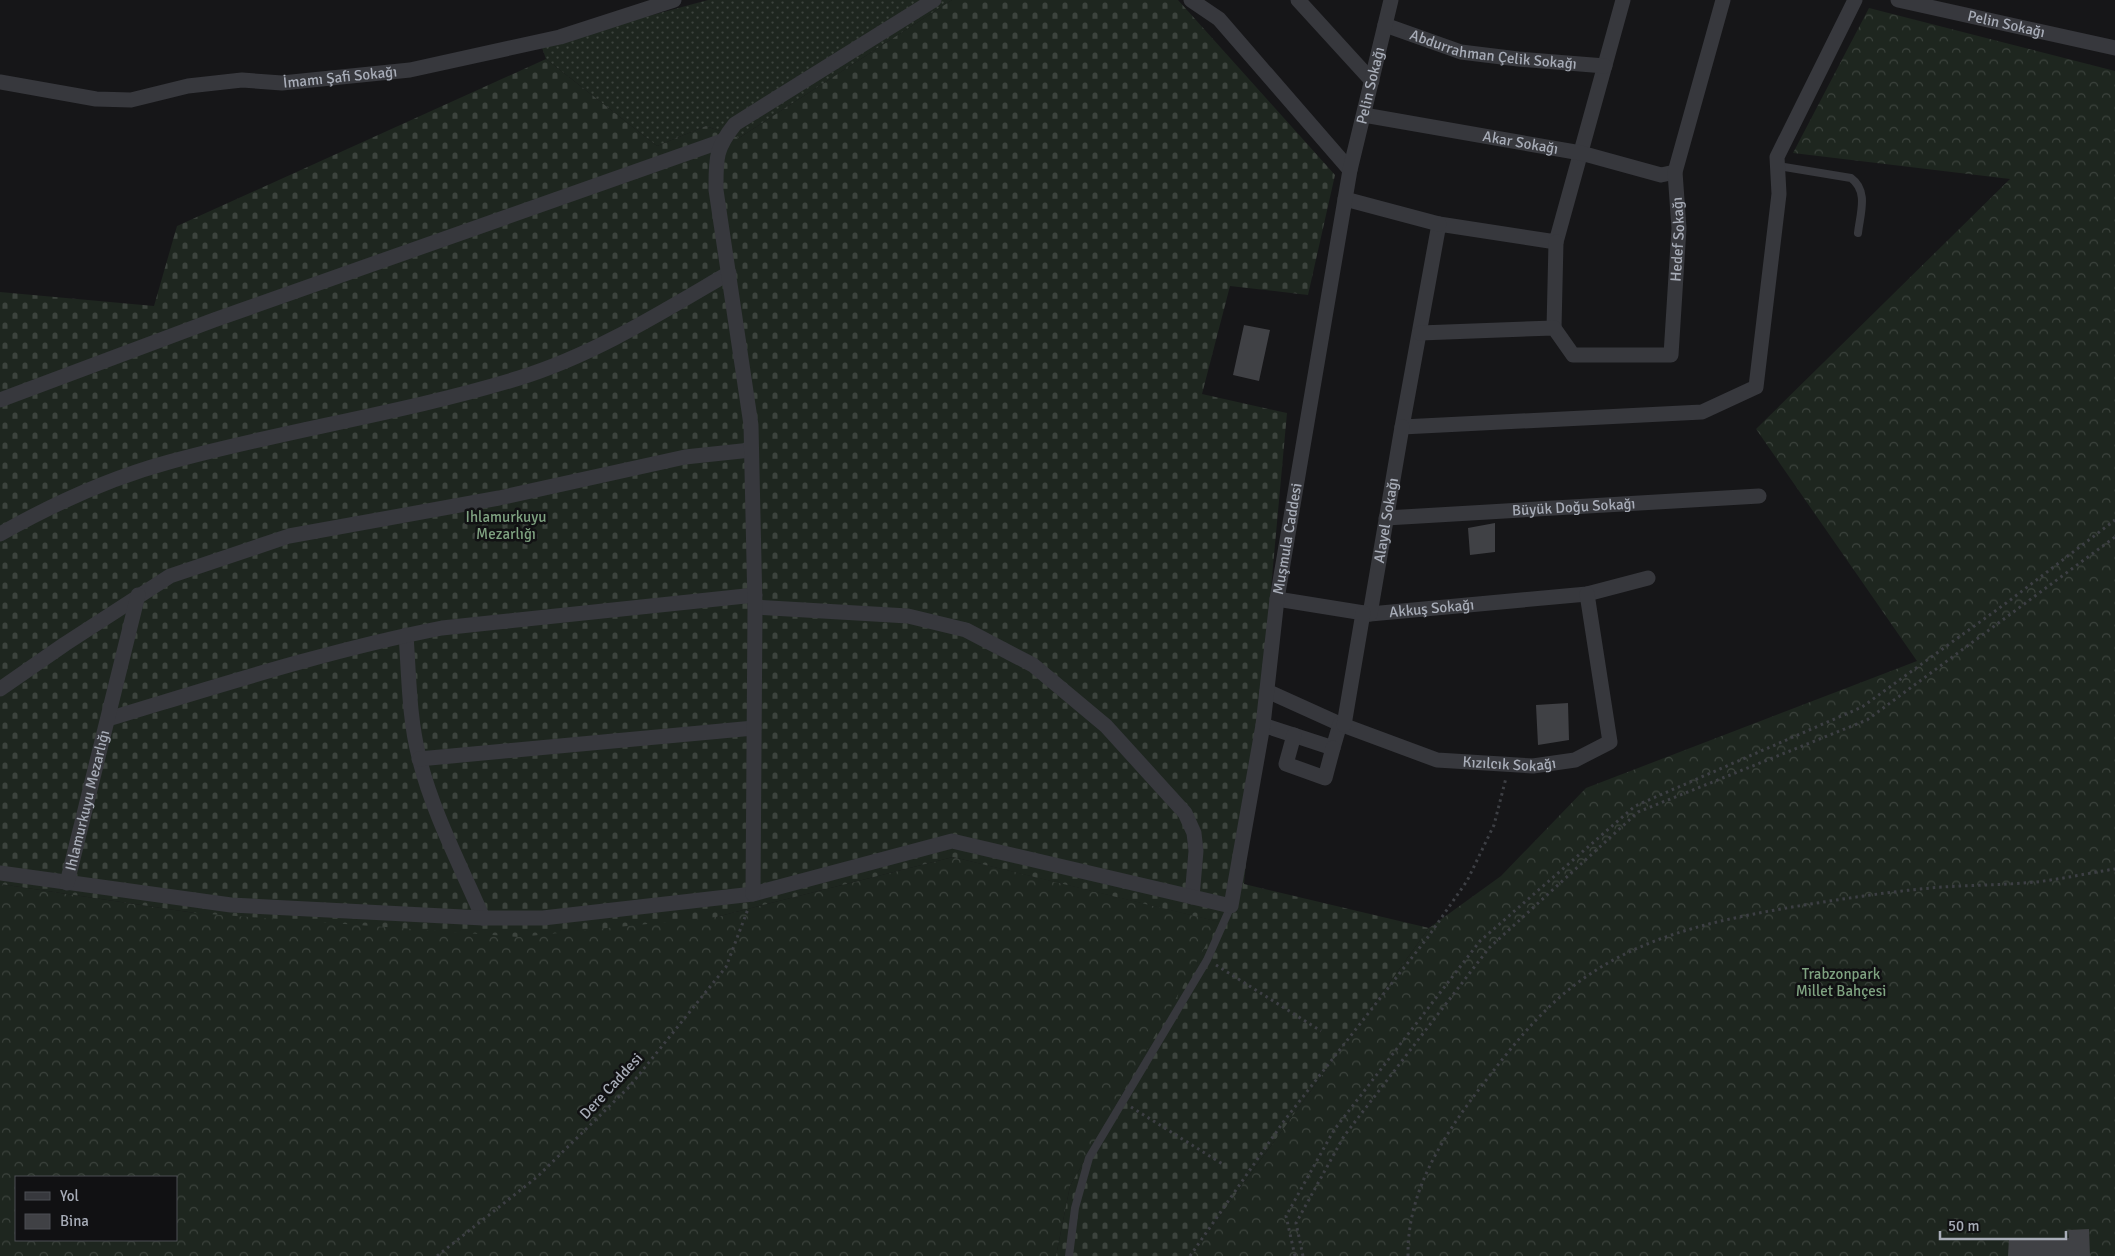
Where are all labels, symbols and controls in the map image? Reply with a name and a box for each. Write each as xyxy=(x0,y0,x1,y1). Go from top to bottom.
street label: Pelin Sokağı xyxy=(1966,7,2047,41)
street label: Abdurrahman Çelik Sokağı xyxy=(1407,26,1577,73)
street label: Pelin Sokağı xyxy=(1352,45,1388,126)
street label: İmamı Şafi Sokağı xyxy=(282,62,398,92)
street label: Akar Sokağı xyxy=(1481,127,1560,158)
street label: Hedef Sokağı xyxy=(1667,196,1688,282)
street label: Alayel Sokağı xyxy=(1370,476,1402,564)
street label: Muşmula Caddesi xyxy=(1269,482,1306,596)
street label: Büyük Doğu Sokağı xyxy=(1511,494,1636,520)
park label: Ihlamurkuyu Mezarlığı xyxy=(466,508,546,543)
street label: Akkuş Sokağı xyxy=(1388,595,1475,621)
street label: Ihlamurkuyu Mezarlığı xyxy=(61,728,113,873)
street label: Kızılcık Sokağı xyxy=(1462,753,1557,775)
park label: Trabzonpark Millet Bahçesi xyxy=(1796,965,1886,1000)
street label: Dere Caddesi xyxy=(576,1049,646,1123)
legend xyxy=(15,1176,178,1241)
text: Yol xyxy=(60,1187,79,1205)
scale bar xyxy=(1940,1208,2066,1240)
text: Bina xyxy=(60,1212,89,1230)
text: 50 m xyxy=(1948,1217,1979,1235)

